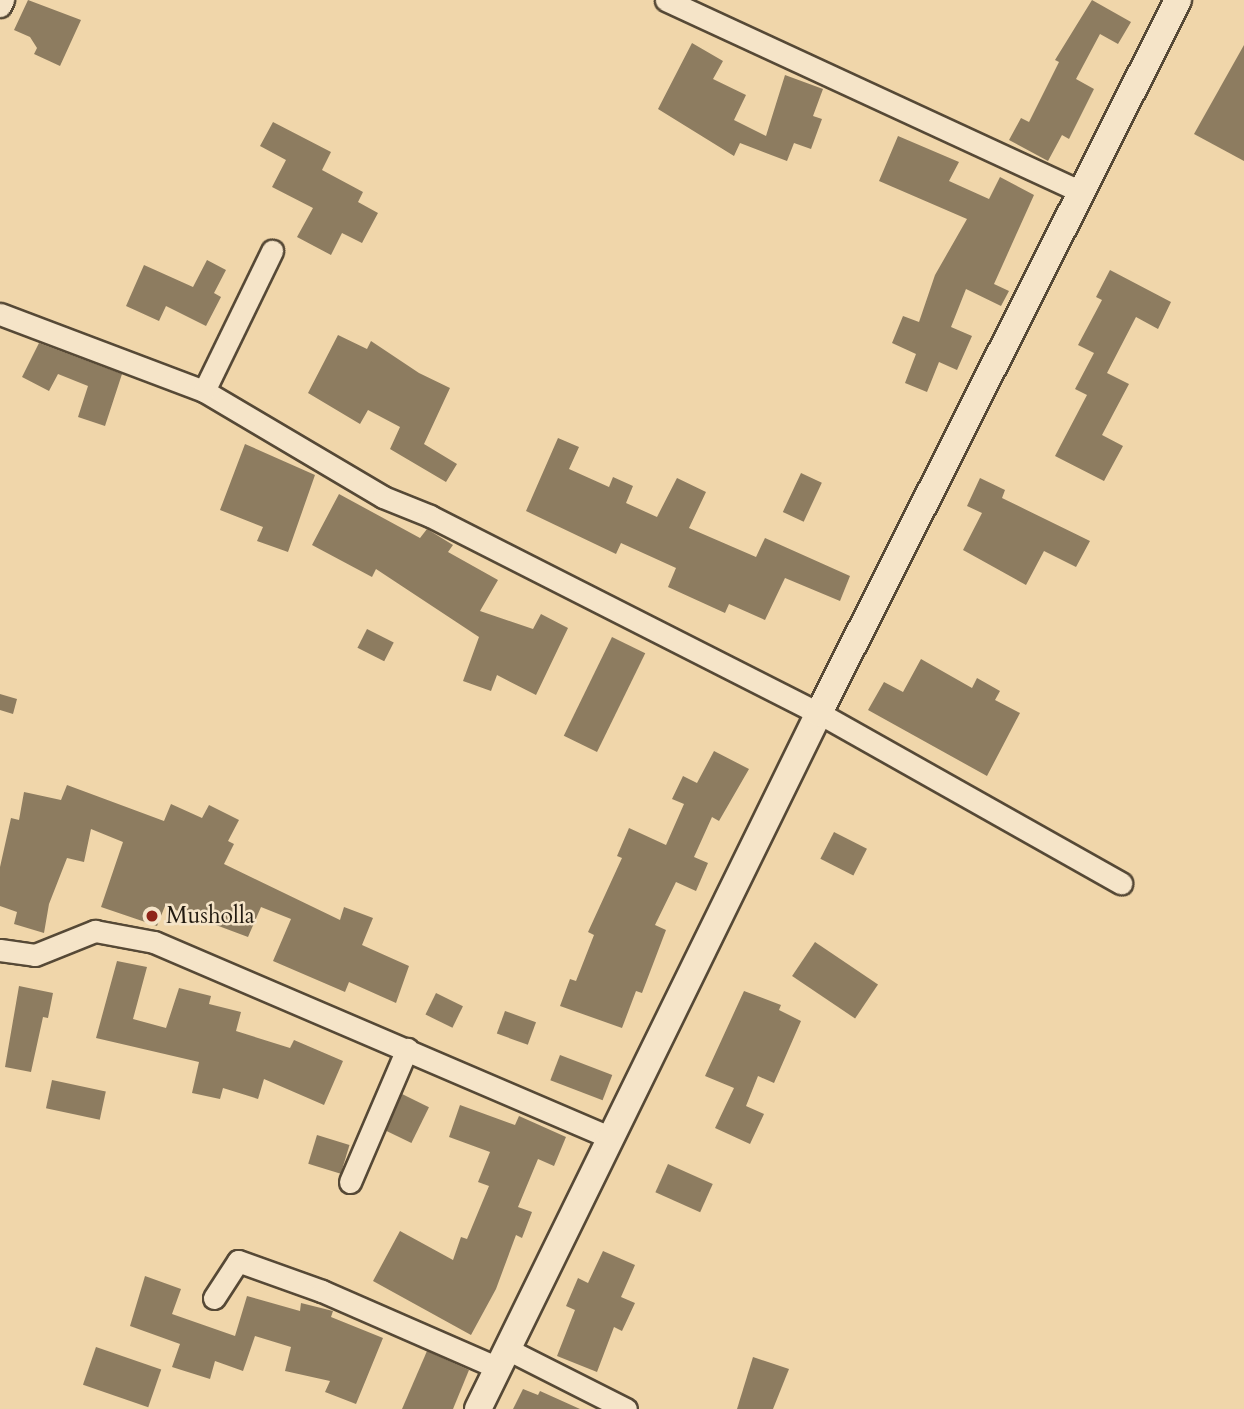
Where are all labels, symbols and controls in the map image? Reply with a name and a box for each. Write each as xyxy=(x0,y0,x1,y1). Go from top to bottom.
place label: Musholla xyxy=(166,902,255,930)
marker: Musholla xyxy=(144,908,160,924)

